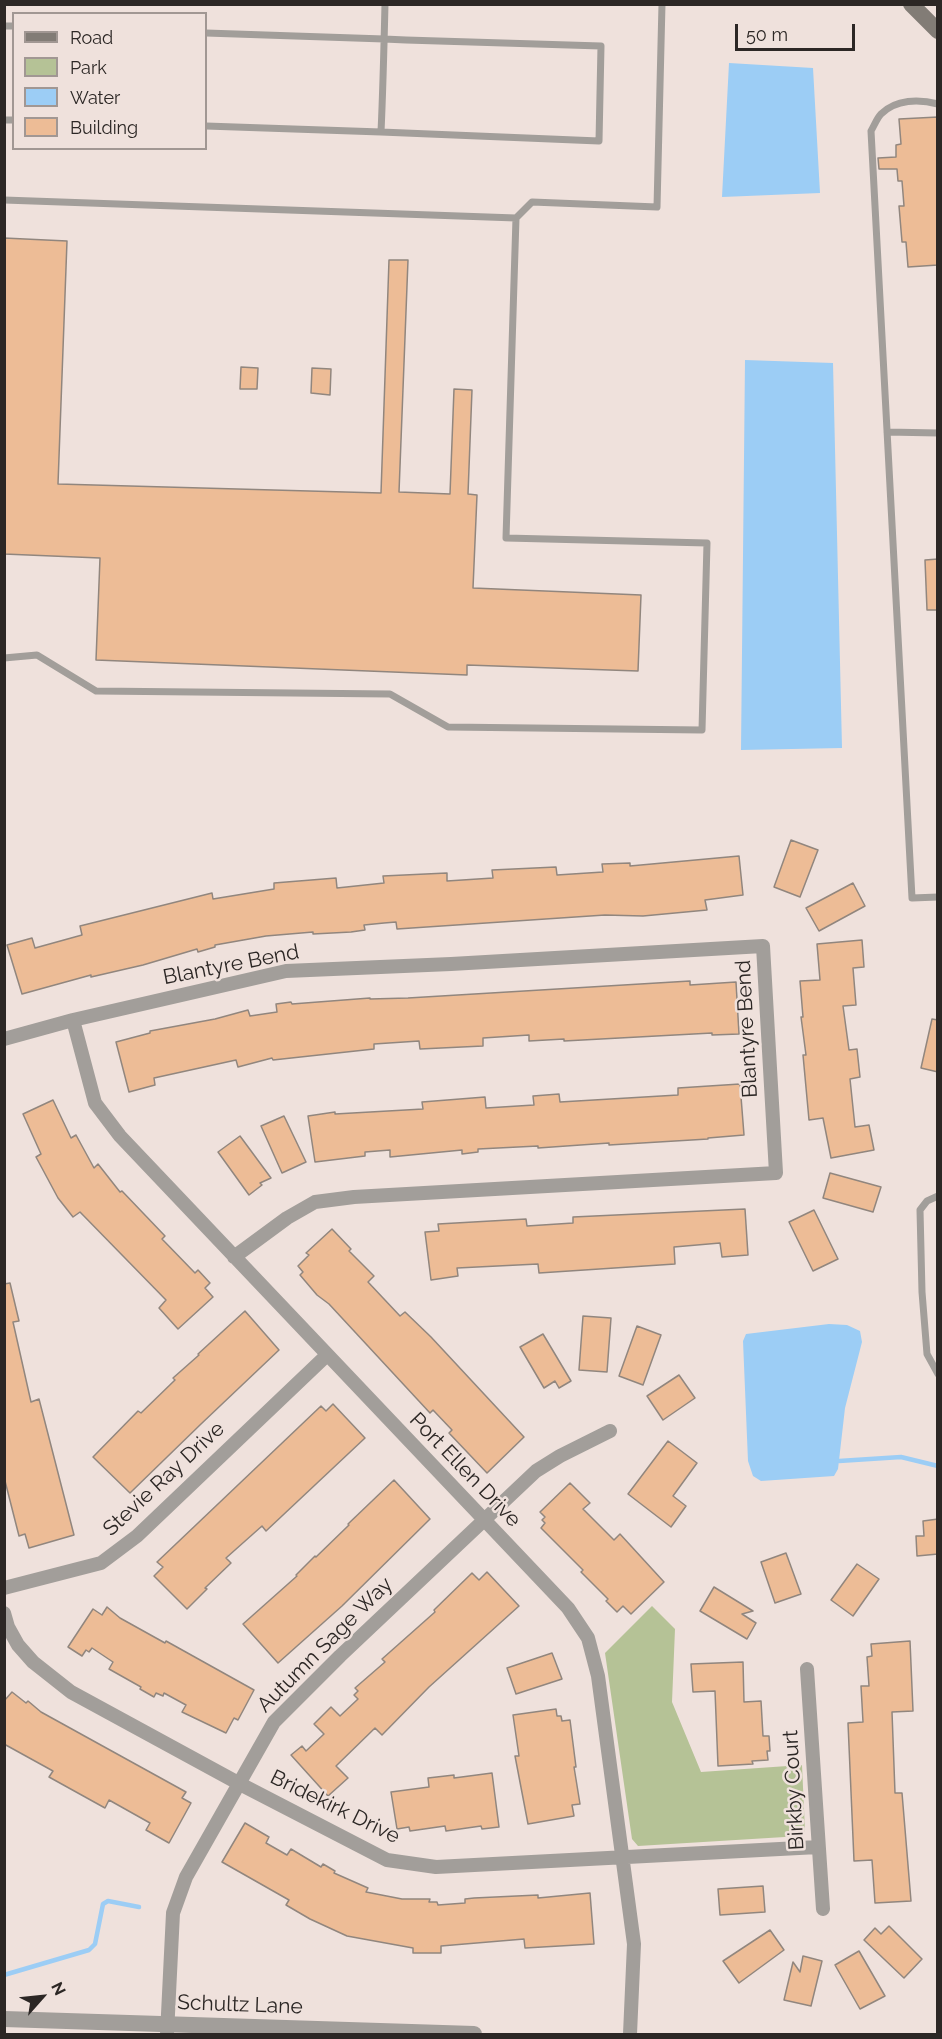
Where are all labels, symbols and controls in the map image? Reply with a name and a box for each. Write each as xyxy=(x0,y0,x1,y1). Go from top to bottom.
legend xyxy=(12,12,207,150)
scale bar xyxy=(738,12,858,50)
text: 50 m xyxy=(746,24,788,45)
text: Road xyxy=(70,27,113,48)
text: Park xyxy=(70,57,107,78)
text: Water xyxy=(70,87,120,108)
text: Building xyxy=(70,117,138,138)
street label: Blantyre Bend xyxy=(161,939,301,991)
street label: Blantyre Bend xyxy=(731,959,763,1099)
street label: Port Ellen Drive xyxy=(404,1408,526,1532)
street label: Stevie Ray Drive xyxy=(98,1416,230,1542)
street label: Autumn Sage Way xyxy=(252,1572,398,1718)
street label: Birkby Court xyxy=(778,1729,810,1851)
street label: Bridekirk Drive xyxy=(266,1765,404,1849)
north arrow xyxy=(12,1967,72,2027)
text: N xyxy=(47,1979,70,1998)
street label: Schultz Lane xyxy=(177,1990,303,2020)

